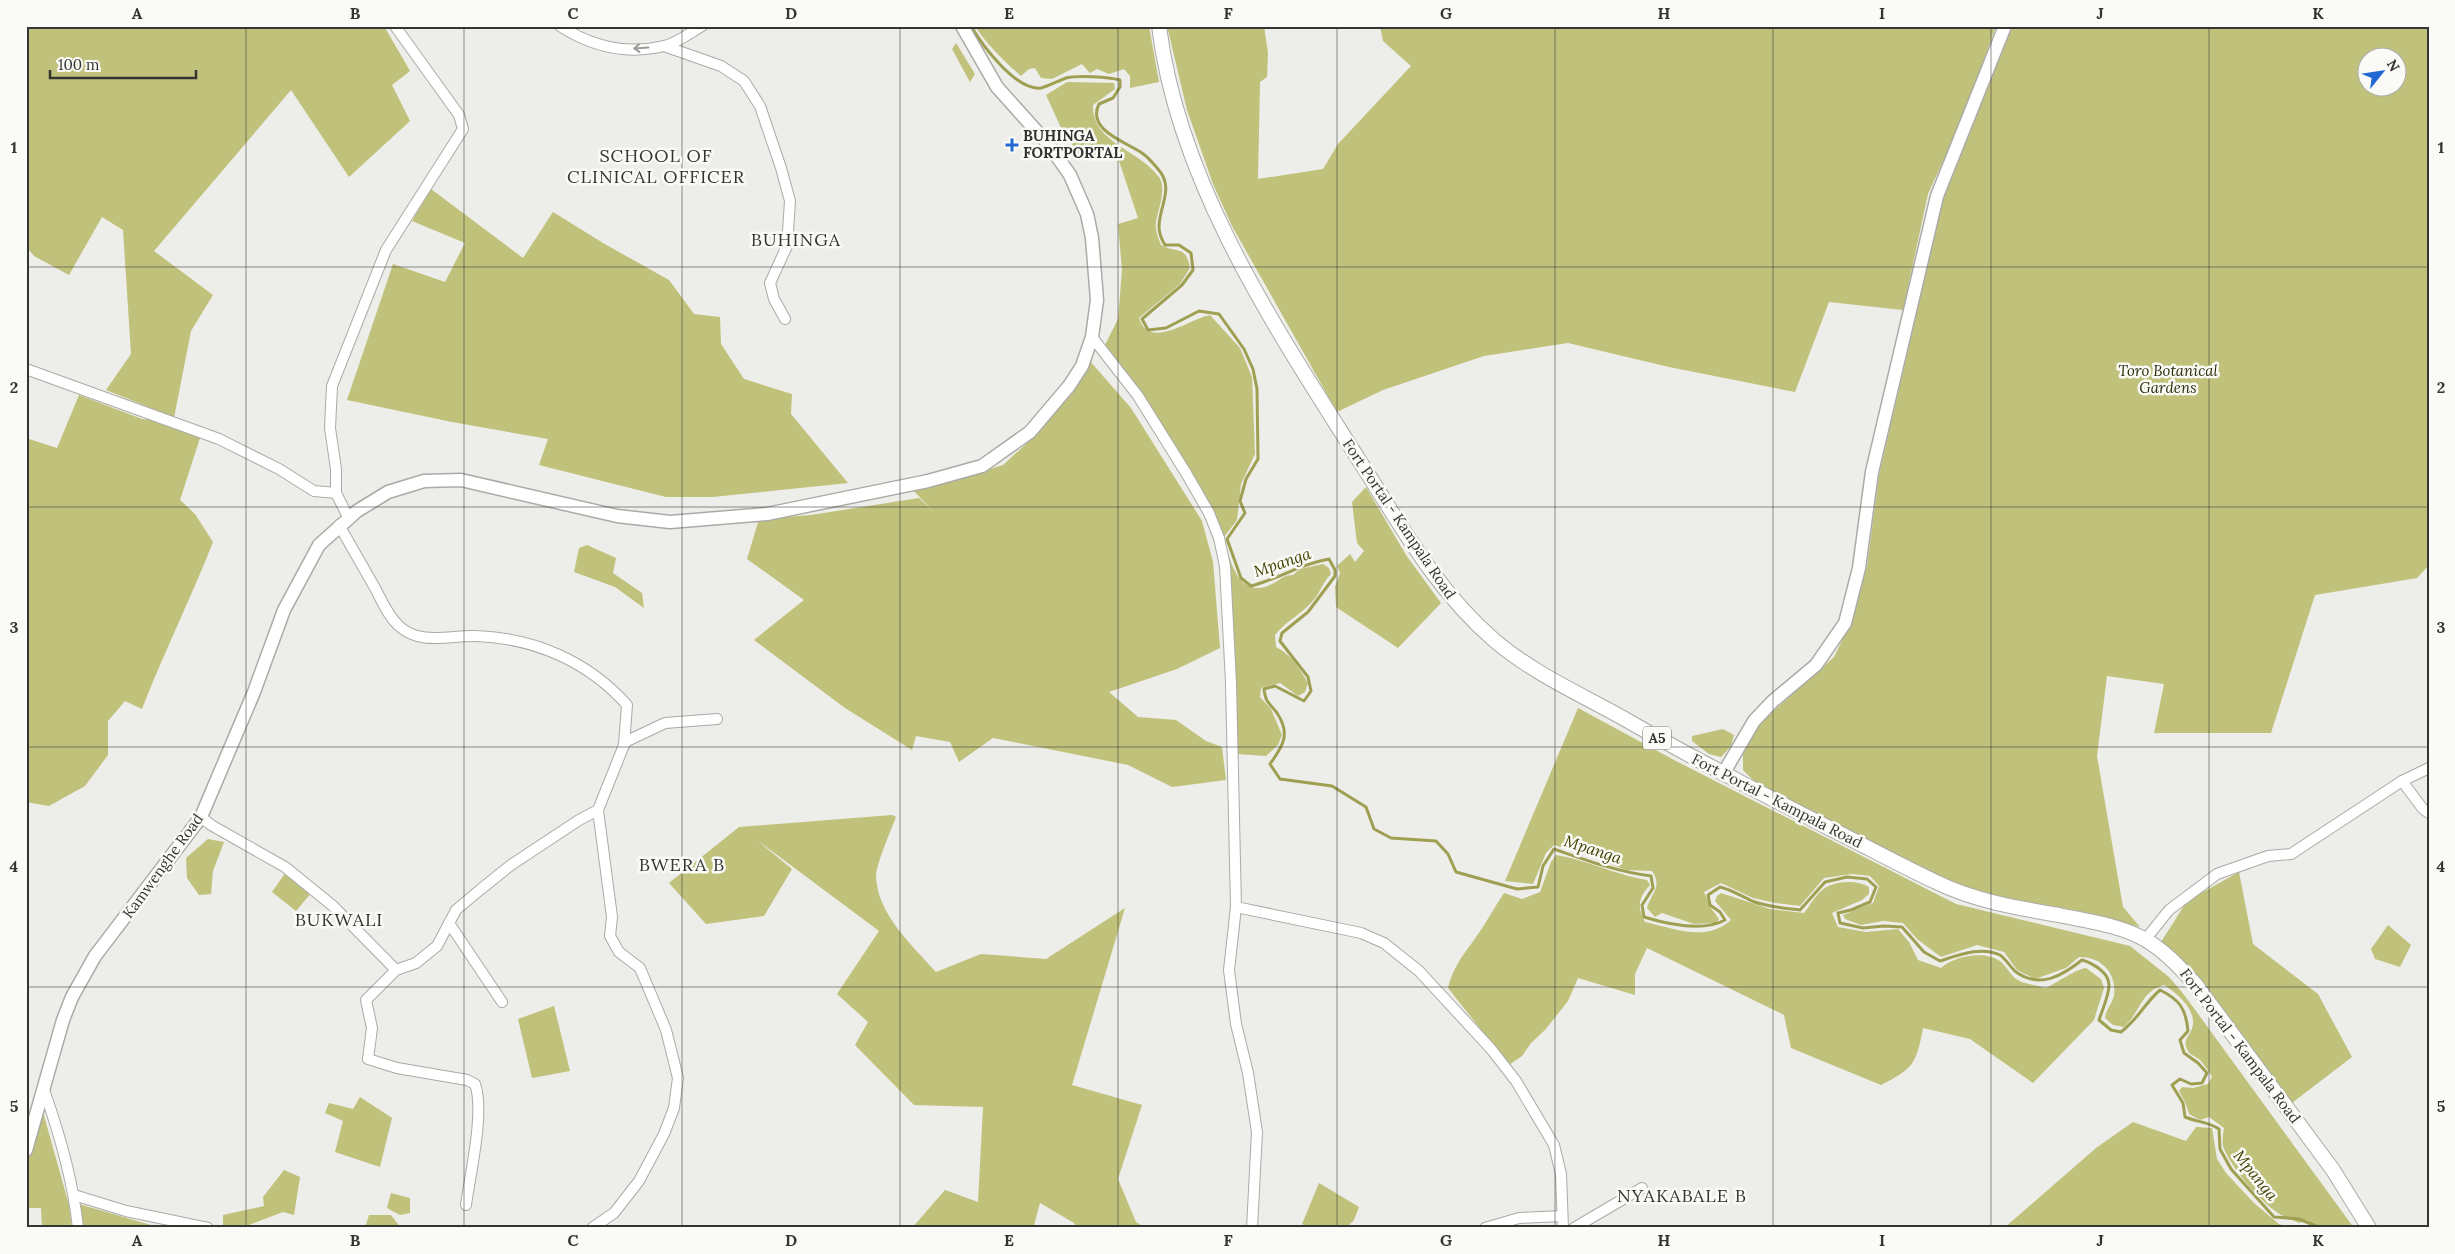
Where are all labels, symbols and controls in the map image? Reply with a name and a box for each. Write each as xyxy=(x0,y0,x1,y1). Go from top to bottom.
text: A xyxy=(132,3,143,23)
text: B xyxy=(350,3,361,23)
text: C xyxy=(567,3,579,23)
text: D xyxy=(785,3,797,23)
text: E xyxy=(1004,3,1014,23)
text: F xyxy=(1223,3,1233,23)
text: G xyxy=(1440,3,1452,23)
text: H xyxy=(1658,3,1671,23)
text: I xyxy=(1879,3,1885,23)
text: J xyxy=(2096,3,2104,23)
text: K xyxy=(2312,3,2324,23)
one-way arrow xyxy=(633,44,649,53)
scale bar xyxy=(50,48,196,80)
north arrow xyxy=(2358,48,2408,98)
text: 100 m xyxy=(58,55,99,74)
text: N xyxy=(2383,56,2404,75)
place label: BUHINGA FORTPORTAL xyxy=(1023,126,1122,162)
text: 1 xyxy=(11,137,17,157)
text: 1 xyxy=(2438,137,2444,157)
marker: BUHINGA FORTPORTAL xyxy=(1005,138,1019,152)
district label: SCHOOL OF CLINICAL OFFICER xyxy=(567,144,745,188)
district label: BUHINGA xyxy=(751,228,841,251)
park label: Toro Botanical Gardens xyxy=(2118,361,2218,397)
text: 2 xyxy=(10,377,18,397)
text: 2 xyxy=(2437,377,2445,397)
street label: Fort Portal - Kampala Road xyxy=(1339,435,1460,602)
water label: Mpanga xyxy=(1251,543,1313,581)
text: 3 xyxy=(10,617,19,637)
text: 3 xyxy=(2437,617,2446,637)
road number: A5 xyxy=(1643,726,1671,750)
street label: Fort Portal - Kampala Road xyxy=(1689,749,1866,852)
street label: Kamwenghe Road xyxy=(118,810,207,922)
water label: Mpanga xyxy=(1562,830,1624,868)
district label: BWERA B xyxy=(639,853,725,876)
text: 4 xyxy=(10,856,19,876)
text: 4 xyxy=(2437,856,2446,876)
district label: BUKWALI xyxy=(295,908,383,931)
street label: Fort Portal - Kampala Road xyxy=(2176,965,2305,1127)
text: 5 xyxy=(10,1096,19,1116)
text: 5 xyxy=(2437,1096,2446,1116)
water label: Mpanga xyxy=(2230,1146,2283,1204)
district label: NYAKABALE B xyxy=(1617,1184,1747,1207)
text: A xyxy=(132,1230,143,1250)
text: B xyxy=(350,1230,361,1250)
text: C xyxy=(567,1230,579,1250)
text: D xyxy=(785,1230,797,1250)
text: E xyxy=(1004,1230,1014,1250)
text: F xyxy=(1223,1230,1233,1250)
text: G xyxy=(1440,1230,1452,1250)
text: H xyxy=(1658,1230,1671,1250)
text: I xyxy=(1879,1230,1885,1250)
text: J xyxy=(2096,1230,2104,1250)
text: K xyxy=(2312,1230,2324,1250)

